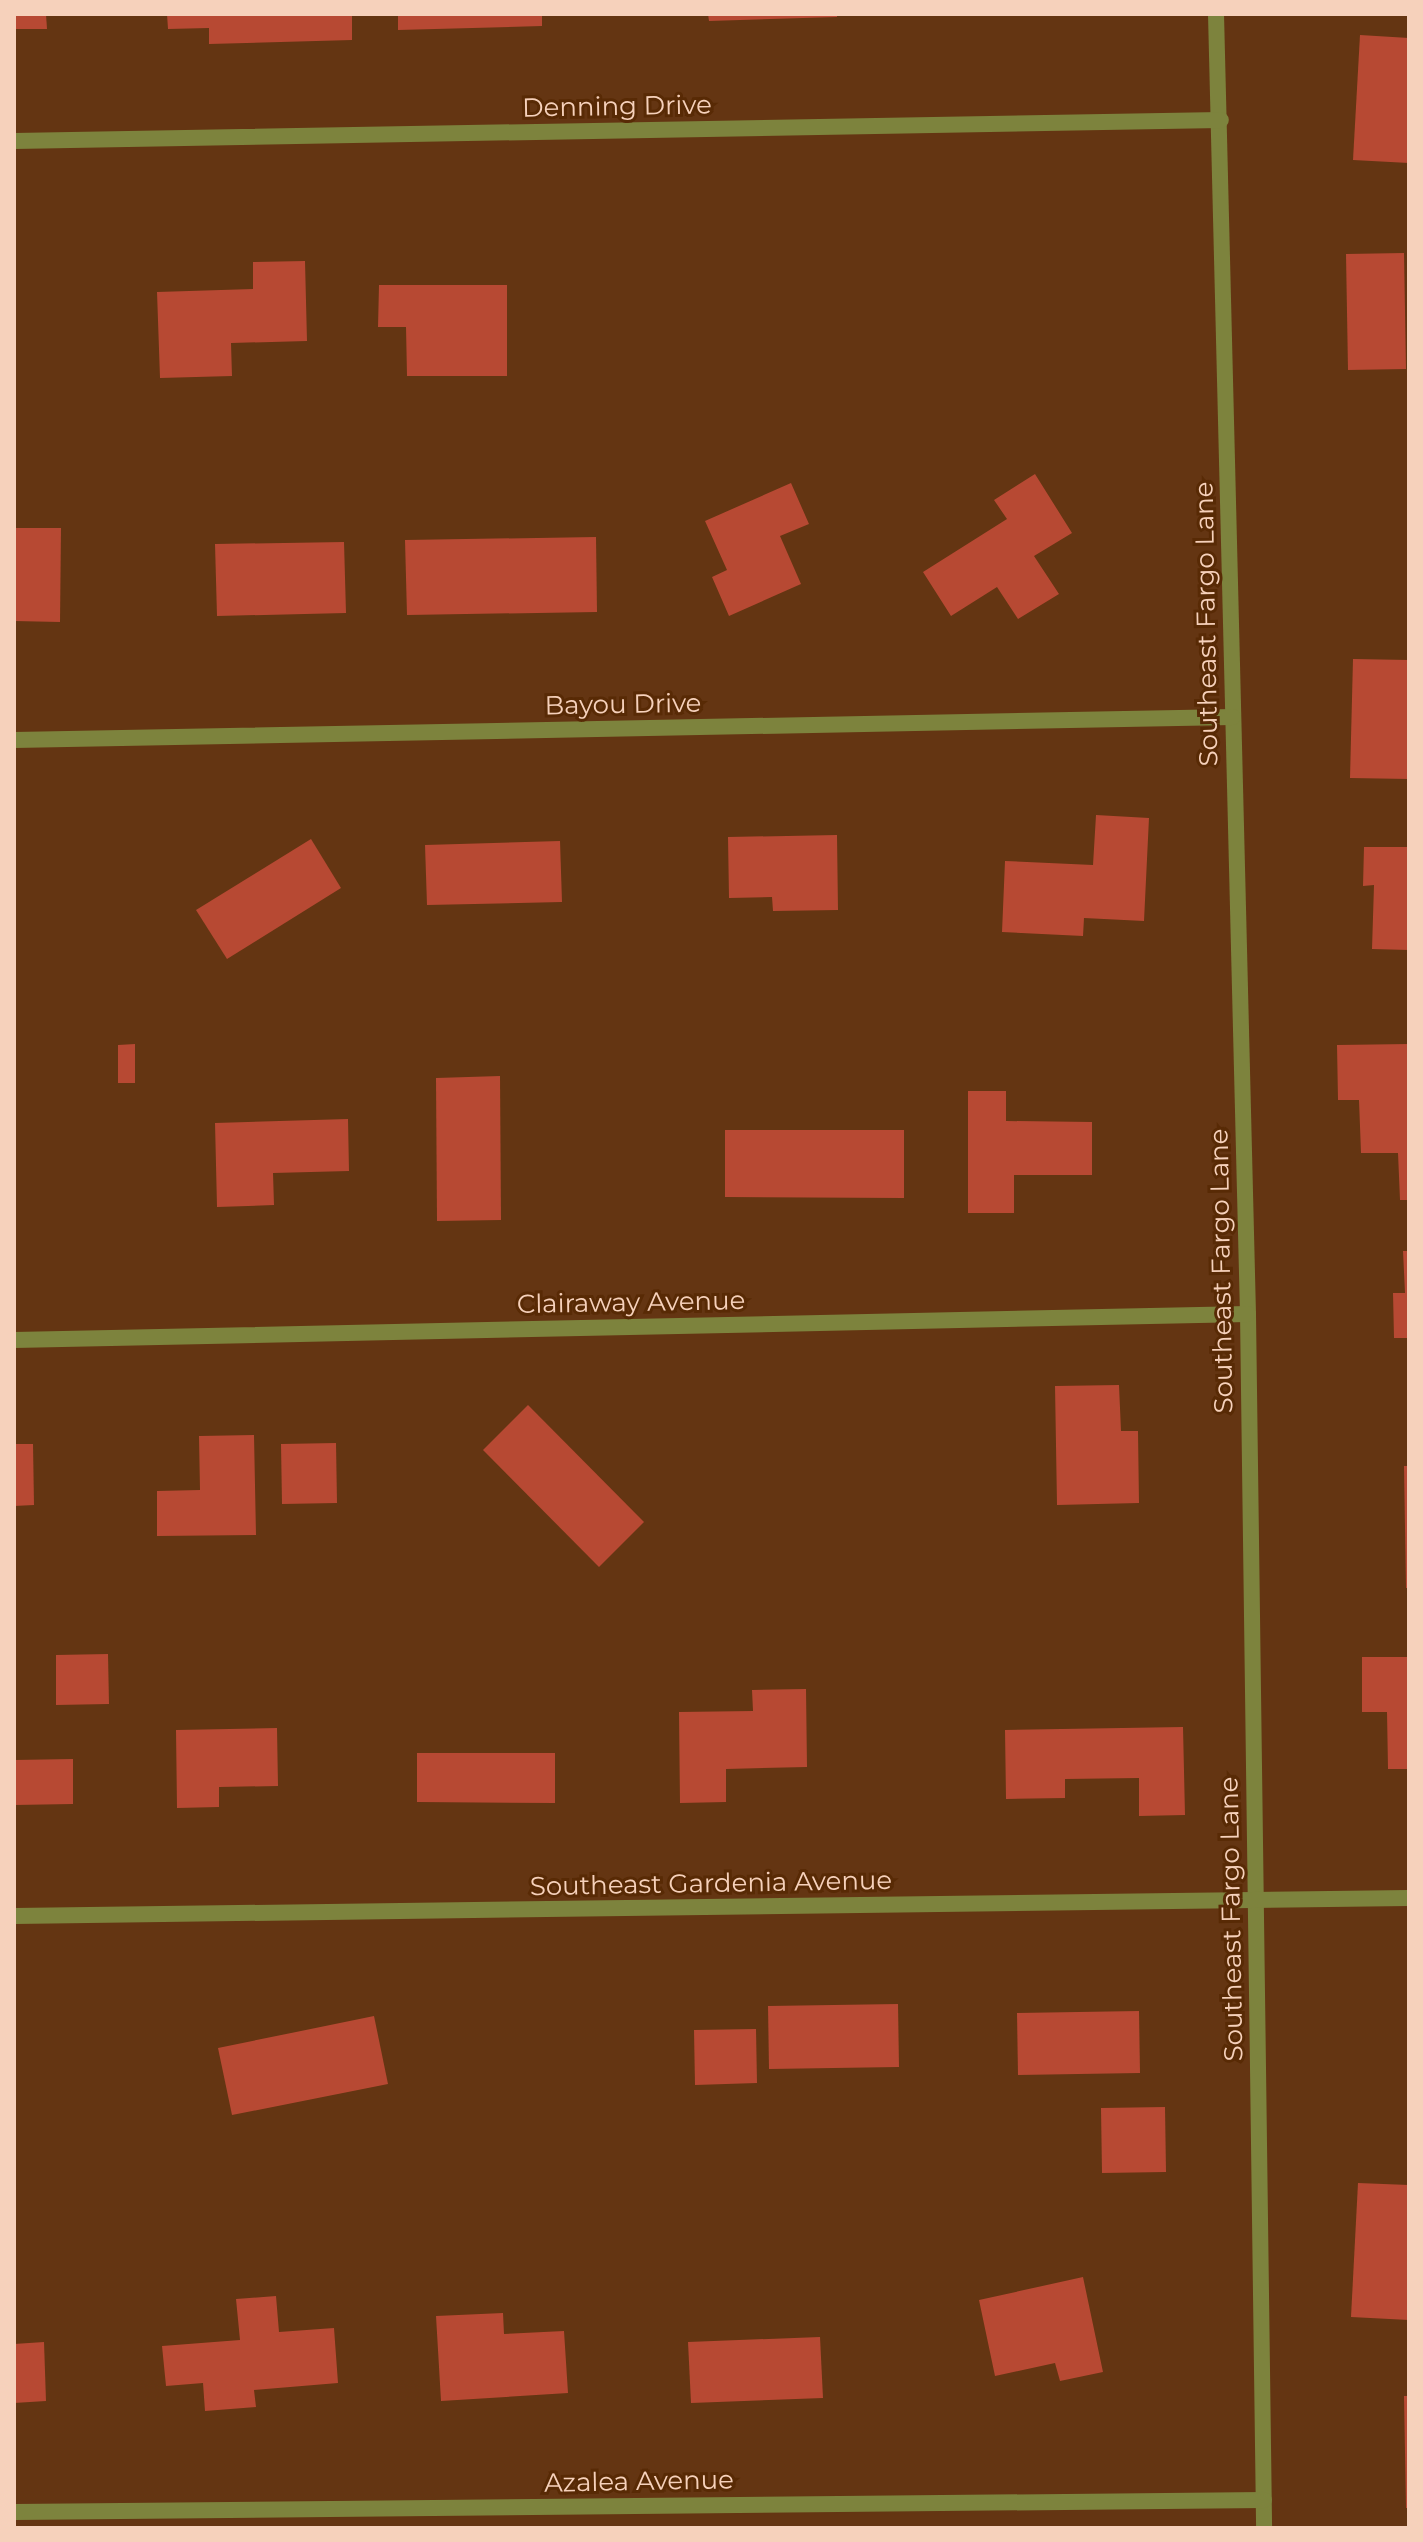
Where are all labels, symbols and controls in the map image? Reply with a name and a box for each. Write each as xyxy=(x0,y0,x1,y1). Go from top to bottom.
street label: Denning Drive xyxy=(522,90,712,124)
street label: Southeast Fargo Lane xyxy=(1189,481,1225,767)
street label: Bayou Drive xyxy=(544,688,702,722)
street label: Southeast Fargo Lane xyxy=(1204,1128,1240,1414)
street label: Clairaway Avenue xyxy=(517,1285,745,1321)
street label: Southeast Fargo Lane xyxy=(1214,1776,1250,2062)
street label: Southeast Gardenia Avenue xyxy=(530,1865,892,1903)
street label: Azalea Avenue xyxy=(544,2465,734,2499)

